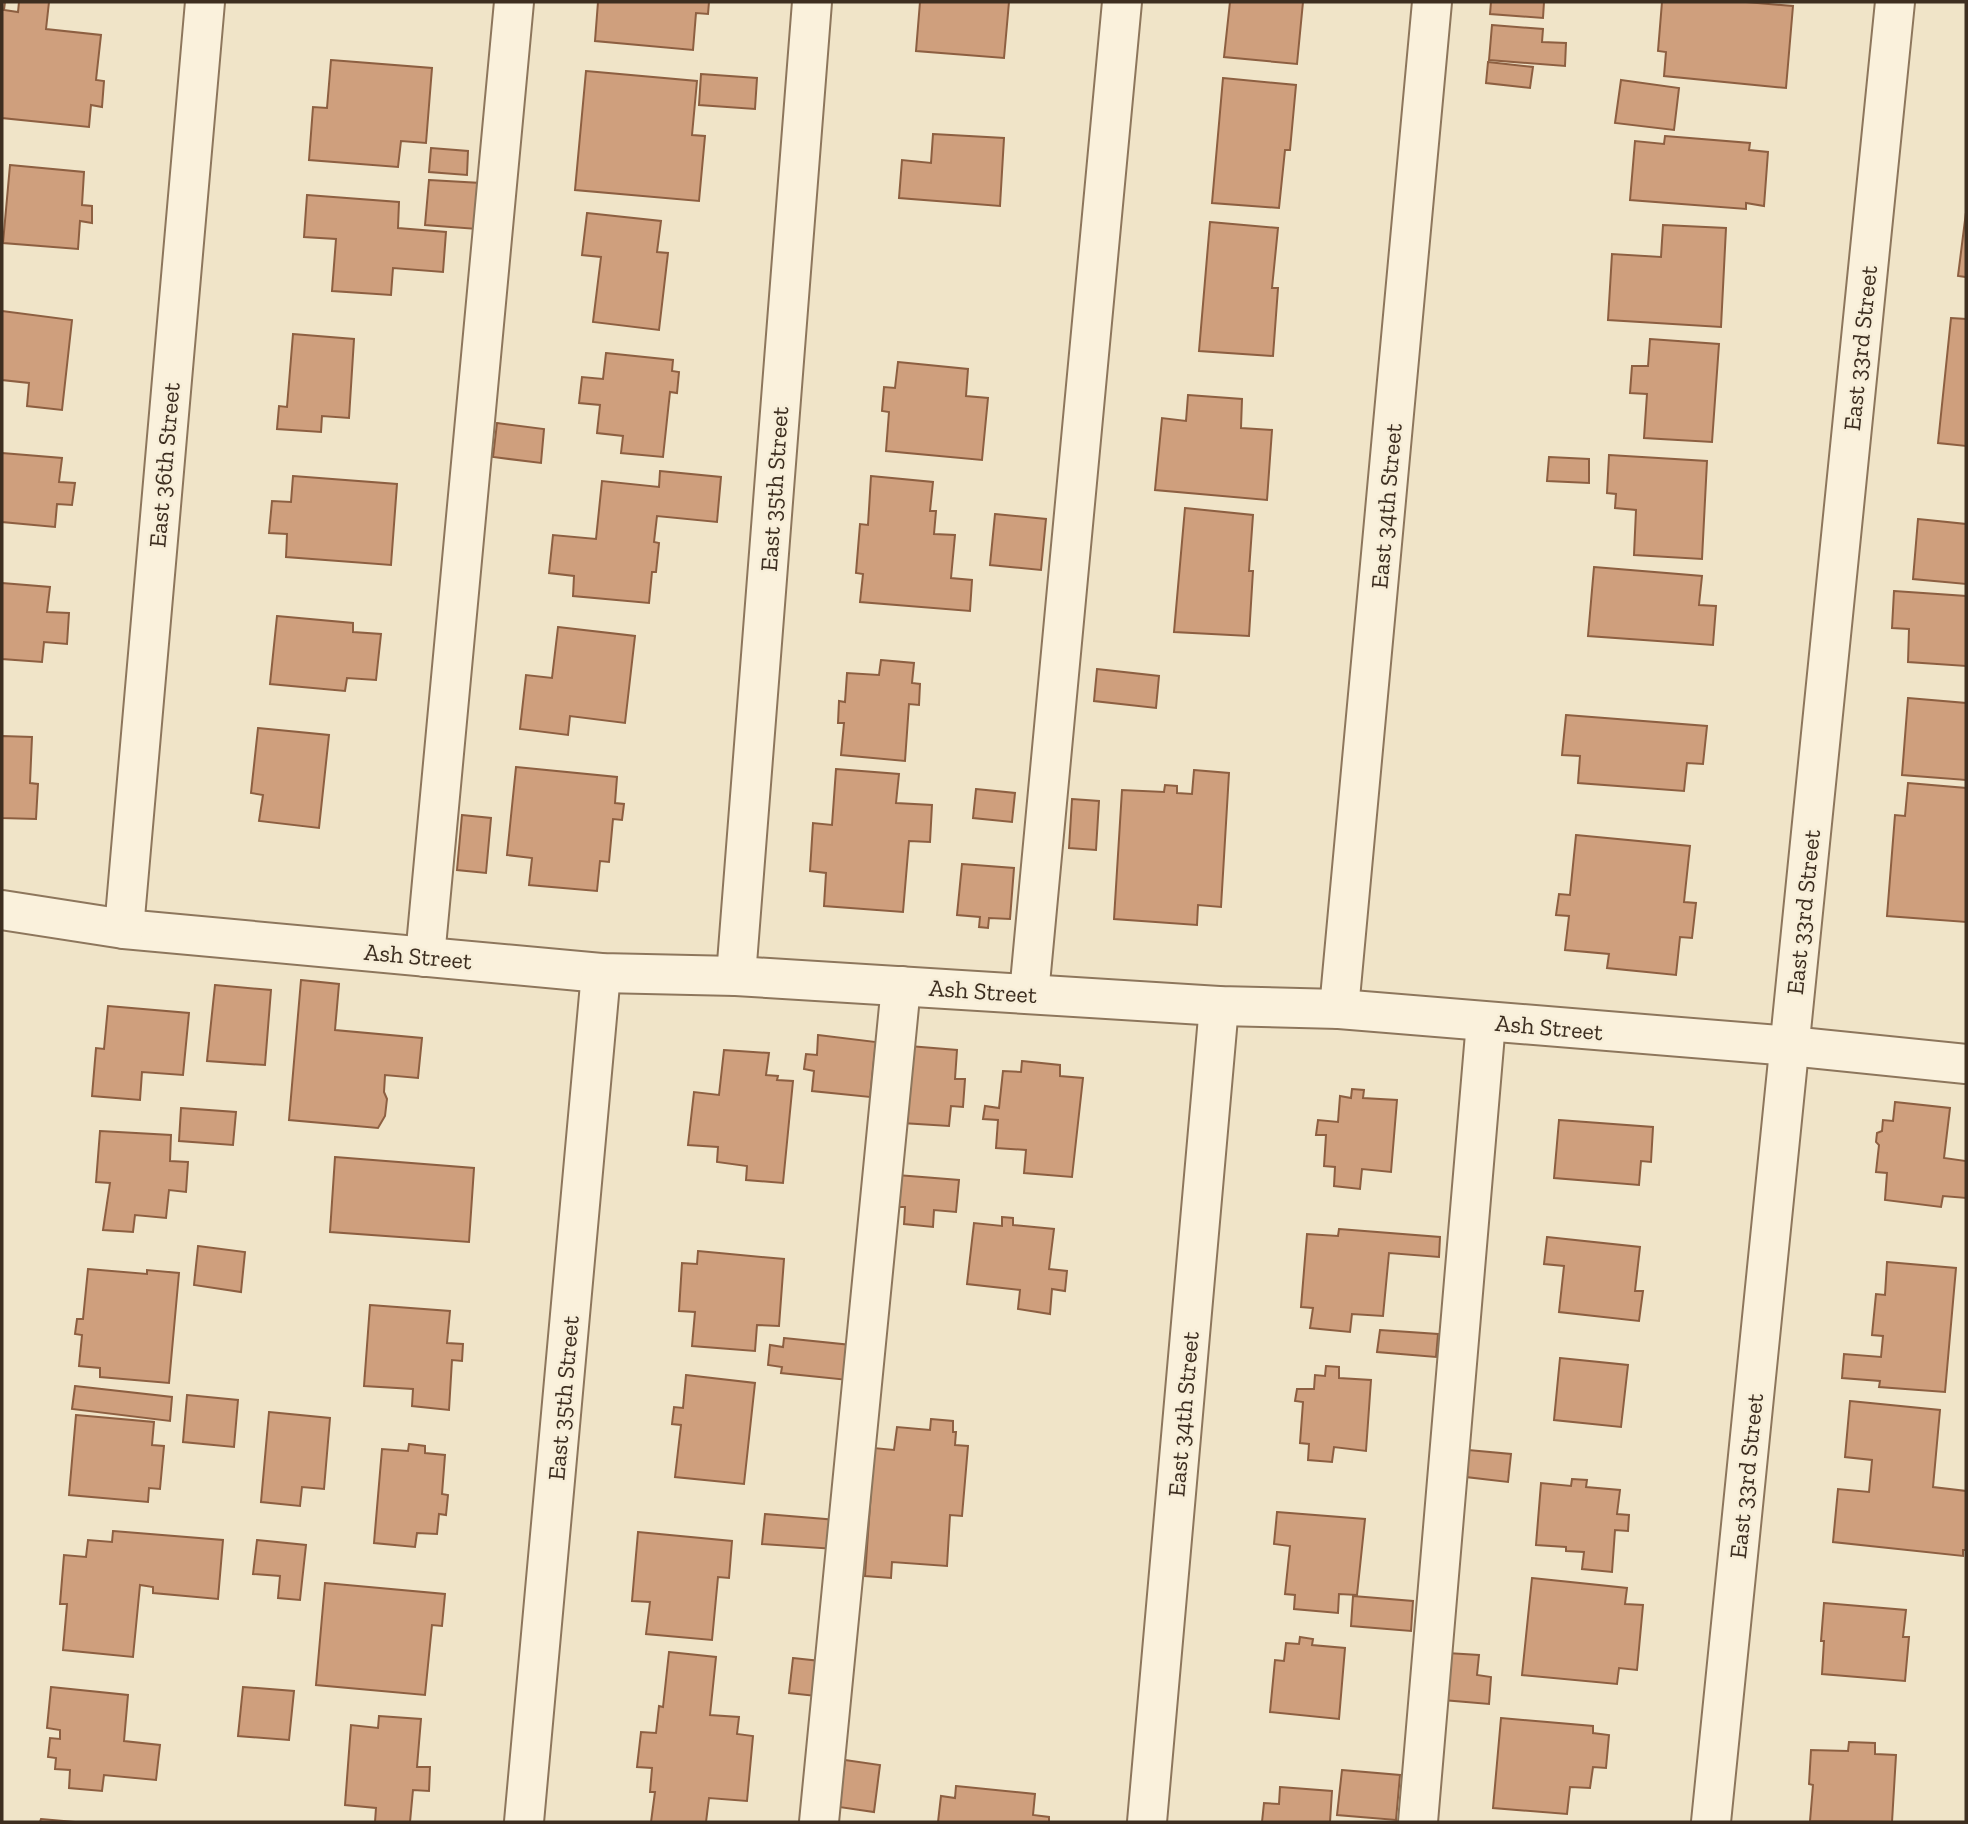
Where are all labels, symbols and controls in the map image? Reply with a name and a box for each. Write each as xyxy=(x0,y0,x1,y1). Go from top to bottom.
street label: East 33rd Street xyxy=(1837,264,1883,432)
street label: East 36th Street xyxy=(142,381,186,549)
street label: East 35th Street xyxy=(754,405,794,573)
street label: East 34th Street xyxy=(1364,422,1408,590)
street label: East 33rd Street xyxy=(1780,828,1826,996)
street label: Ash Street xyxy=(363,937,473,975)
street label: Ash Street xyxy=(928,973,1038,1009)
street label: Ash Street xyxy=(1494,1008,1604,1046)
street label: East 35th Street xyxy=(541,1314,585,1482)
street label: East 34th Street xyxy=(1161,1330,1205,1498)
street label: East 33rd Street xyxy=(1723,1392,1769,1560)

